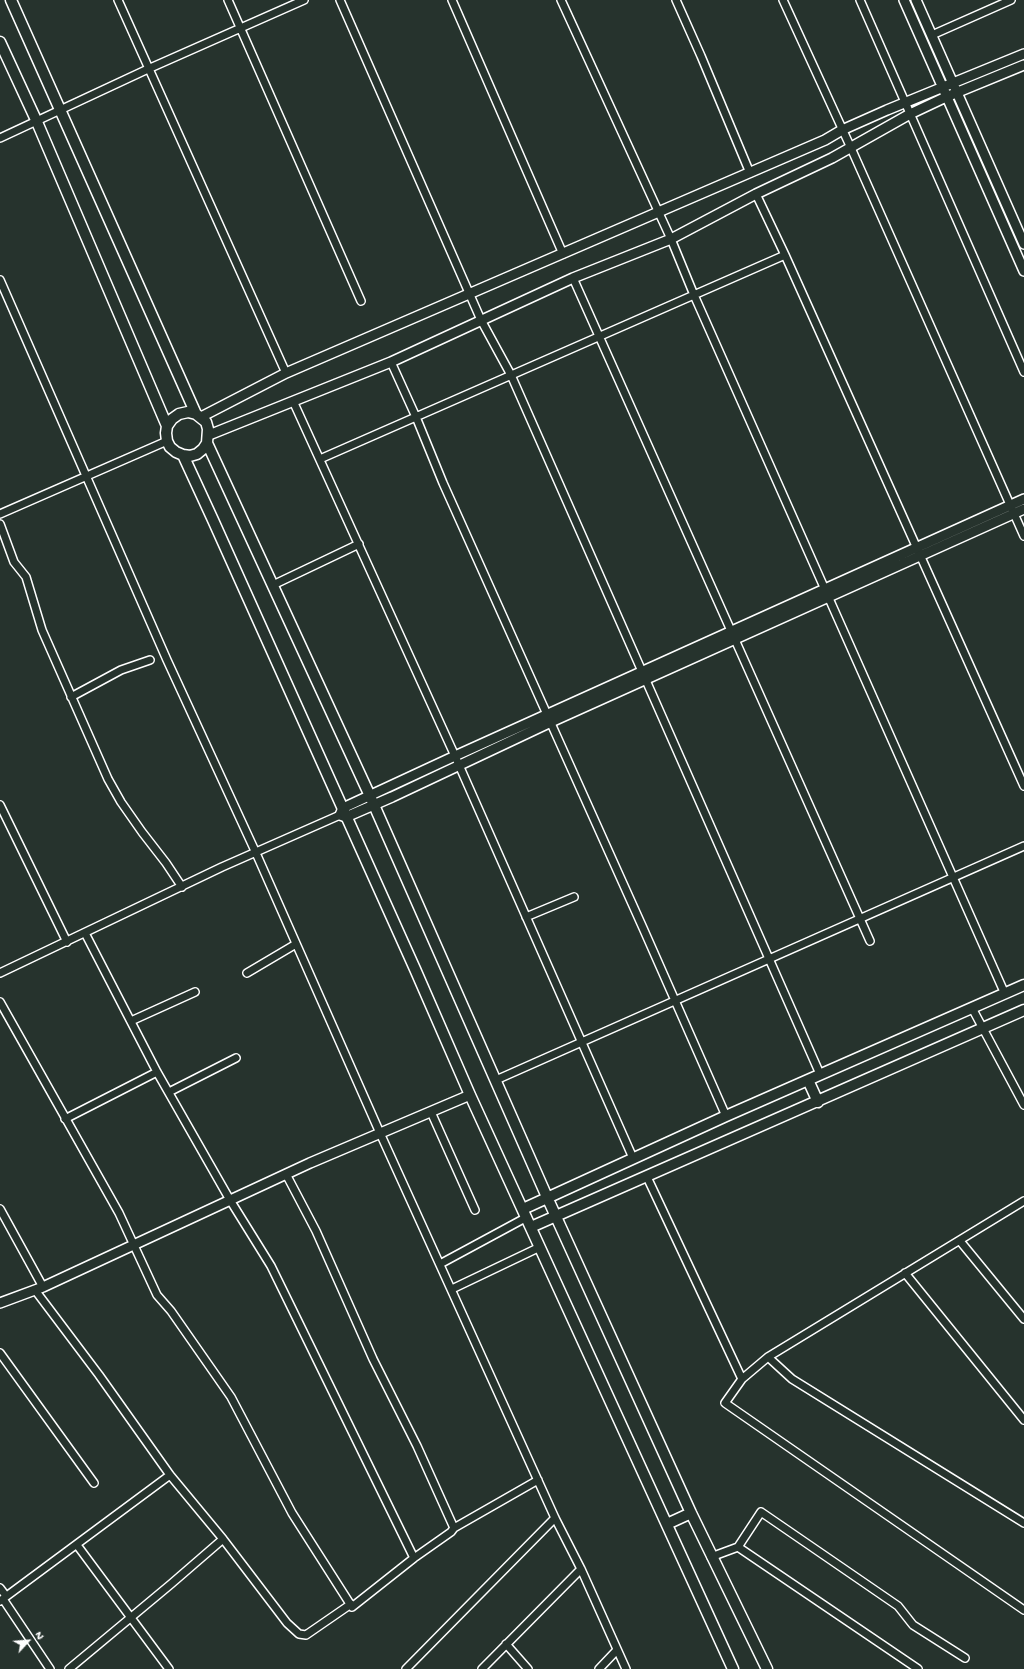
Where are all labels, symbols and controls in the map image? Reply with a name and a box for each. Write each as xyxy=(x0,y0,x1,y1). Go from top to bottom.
north arrow xyxy=(8,1621,48,1661)
text: N xyxy=(32,1630,46,1642)

